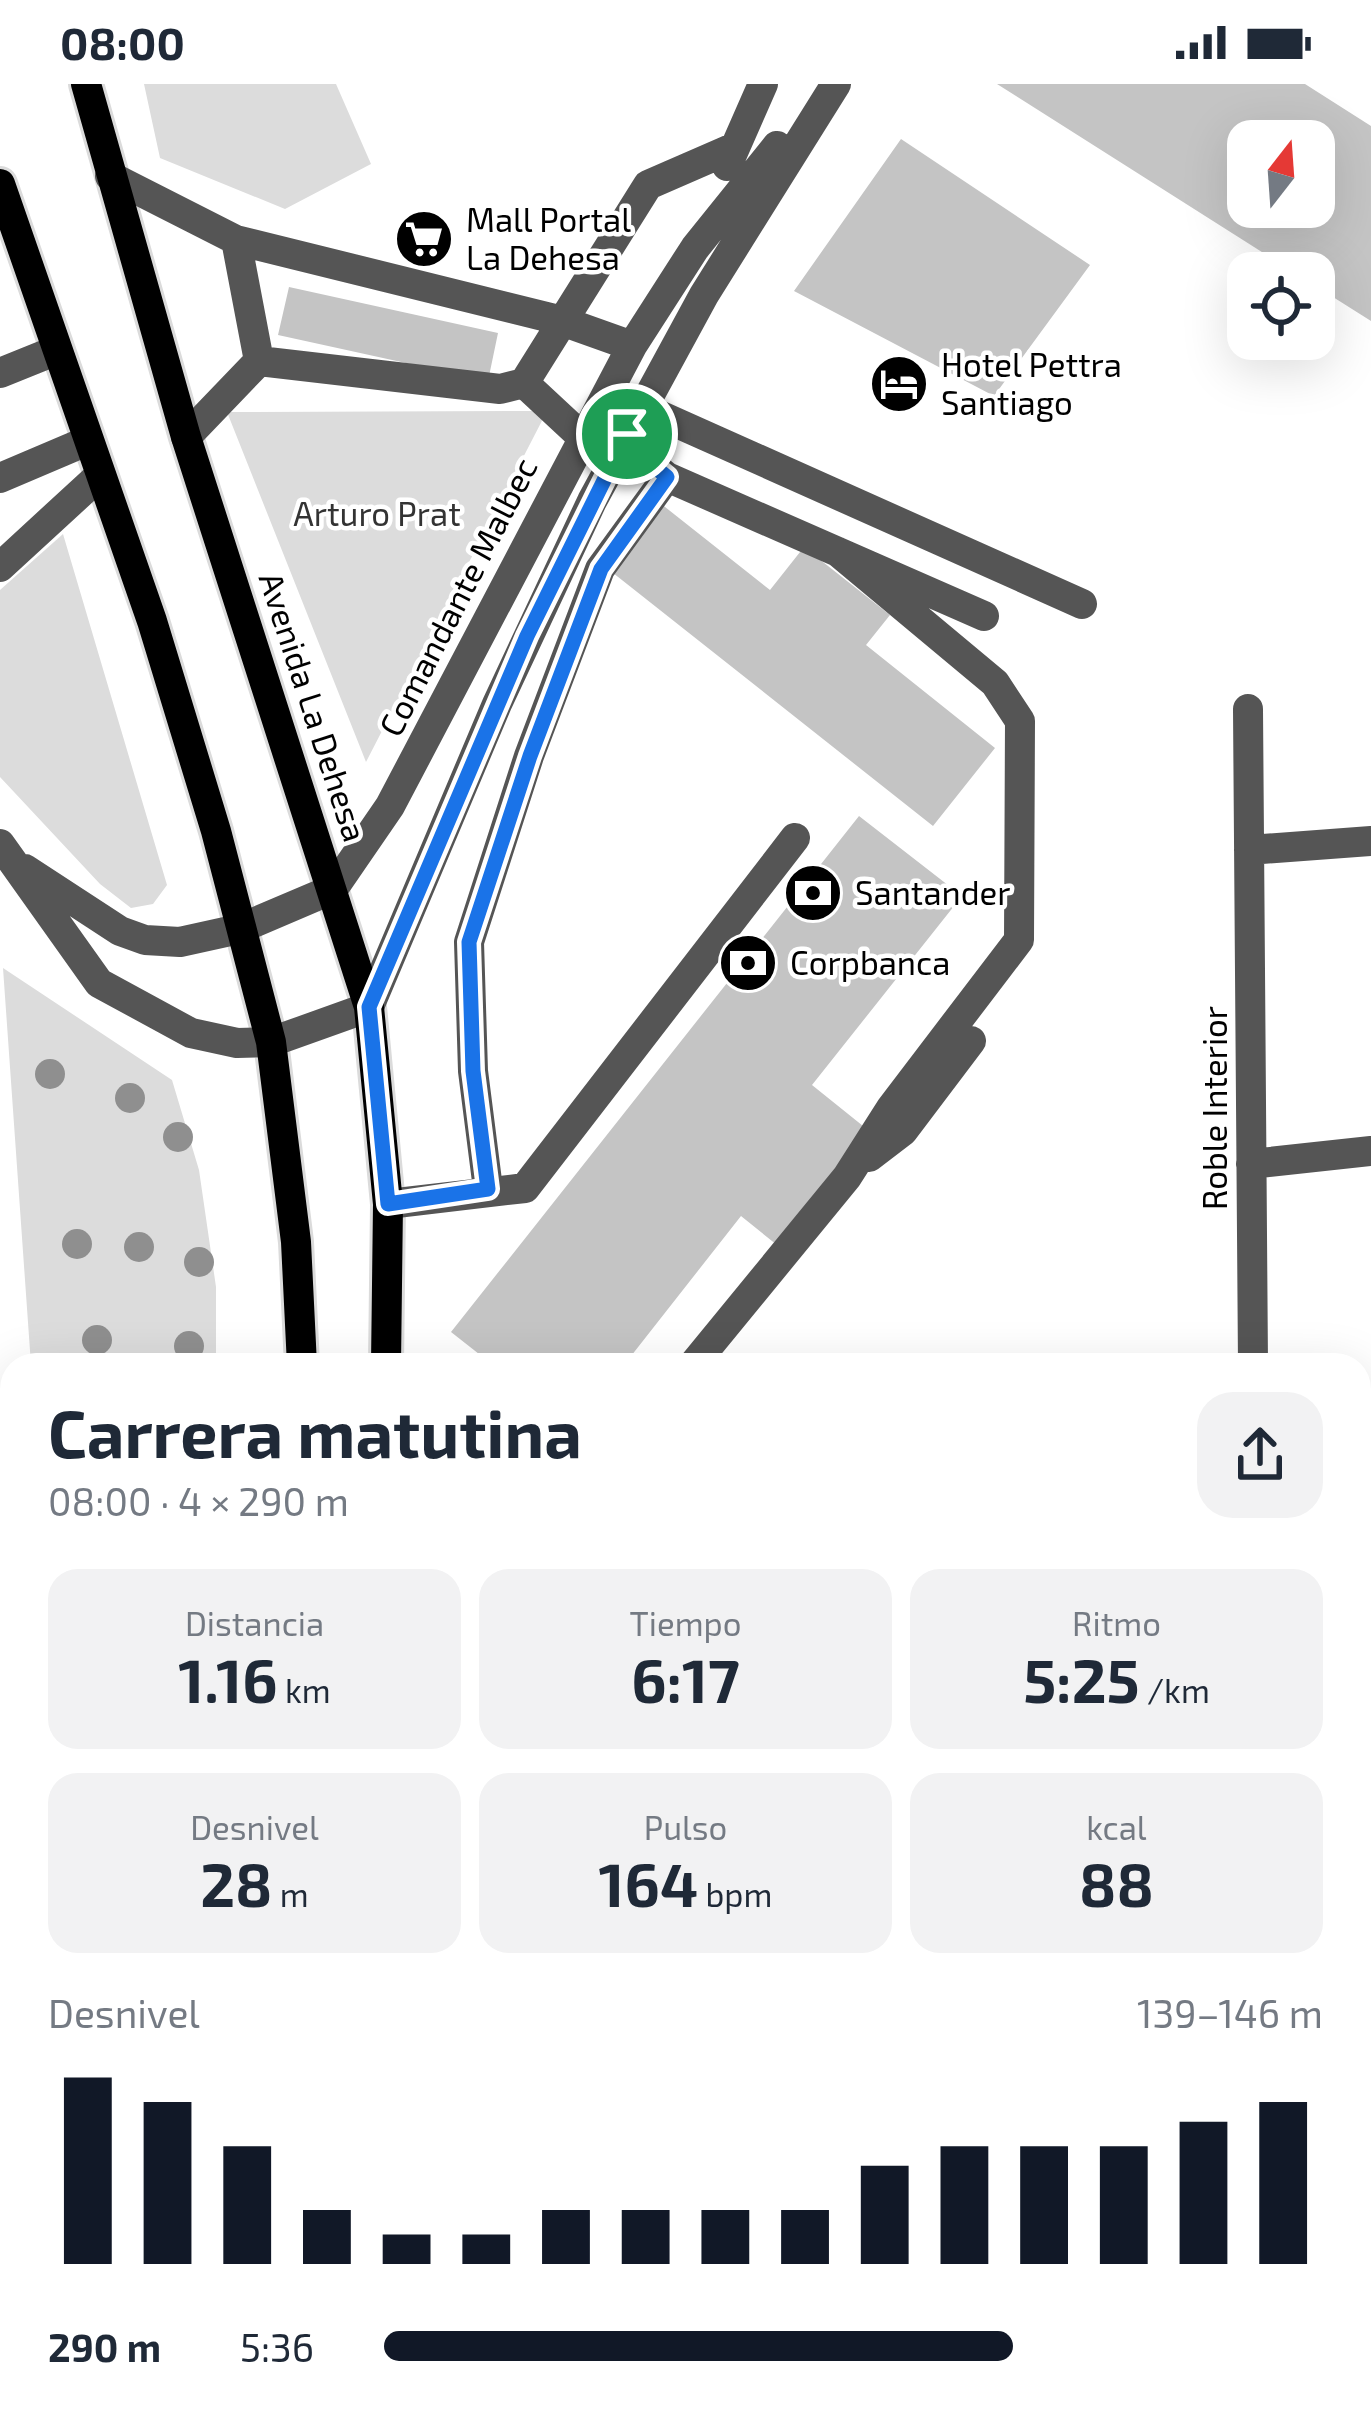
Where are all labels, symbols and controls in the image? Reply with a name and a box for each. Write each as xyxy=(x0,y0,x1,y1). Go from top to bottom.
text: 08:00 xyxy=(60,15,185,69)
north arrow xyxy=(1227,120,1335,228)
map controls xyxy=(1227,120,1335,360)
place label: Mall Portal La Dehesa xyxy=(466,199,631,277)
supermarket icon: Mall Portal La Dehesa xyxy=(393,208,455,270)
button: locate xyxy=(1227,252,1335,360)
place label: Hotel Pettra Santiago xyxy=(941,344,1122,422)
hotel icon: Hotel Pettra Santiago xyxy=(868,353,930,415)
pin xyxy=(576,383,678,485)
icon: arrive xyxy=(594,401,660,467)
street label: Comandante Malbec xyxy=(370,451,545,742)
park label: Arturo Prat xyxy=(293,493,461,533)
street label: Avenida La Dehesa xyxy=(252,567,376,846)
bank icon: Santander xyxy=(782,862,844,924)
place label: Santander xyxy=(855,872,1011,912)
bank icon: Corpbanca xyxy=(717,932,779,994)
place label: Corpbanca xyxy=(790,942,950,982)
street label: Roble Interior xyxy=(1194,1006,1234,1210)
text: Carrera matutina xyxy=(48,1392,582,1471)
button: share xyxy=(1197,1392,1323,1518)
text: 08:00 · 4 × 290 m xyxy=(48,1477,349,1524)
text: Distancia xyxy=(185,1603,324,1643)
text: Tiempo xyxy=(630,1603,741,1643)
text: Ritmo xyxy=(1072,1603,1161,1643)
text: 1.16 xyxy=(178,1643,278,1715)
text: 6:17 xyxy=(631,1643,740,1715)
text: 5:25 xyxy=(1023,1643,1140,1715)
text: km xyxy=(278,1670,331,1710)
text: /km xyxy=(1140,1670,1210,1710)
text: Desnivel xyxy=(190,1807,319,1847)
text: Pulso xyxy=(644,1807,727,1847)
text: kcal xyxy=(1086,1807,1147,1847)
text: 28 xyxy=(200,1847,272,1919)
text: 164 xyxy=(599,1847,698,1919)
text: 88 xyxy=(1079,1847,1154,1919)
text: m xyxy=(272,1874,309,1914)
text: bpm xyxy=(698,1874,772,1914)
text: Desnivel xyxy=(48,1989,200,2036)
text: 139–146 m xyxy=(1137,1989,1323,2036)
text: 290 m xyxy=(48,2323,161,2370)
text: 5:36 xyxy=(240,2323,314,2370)

